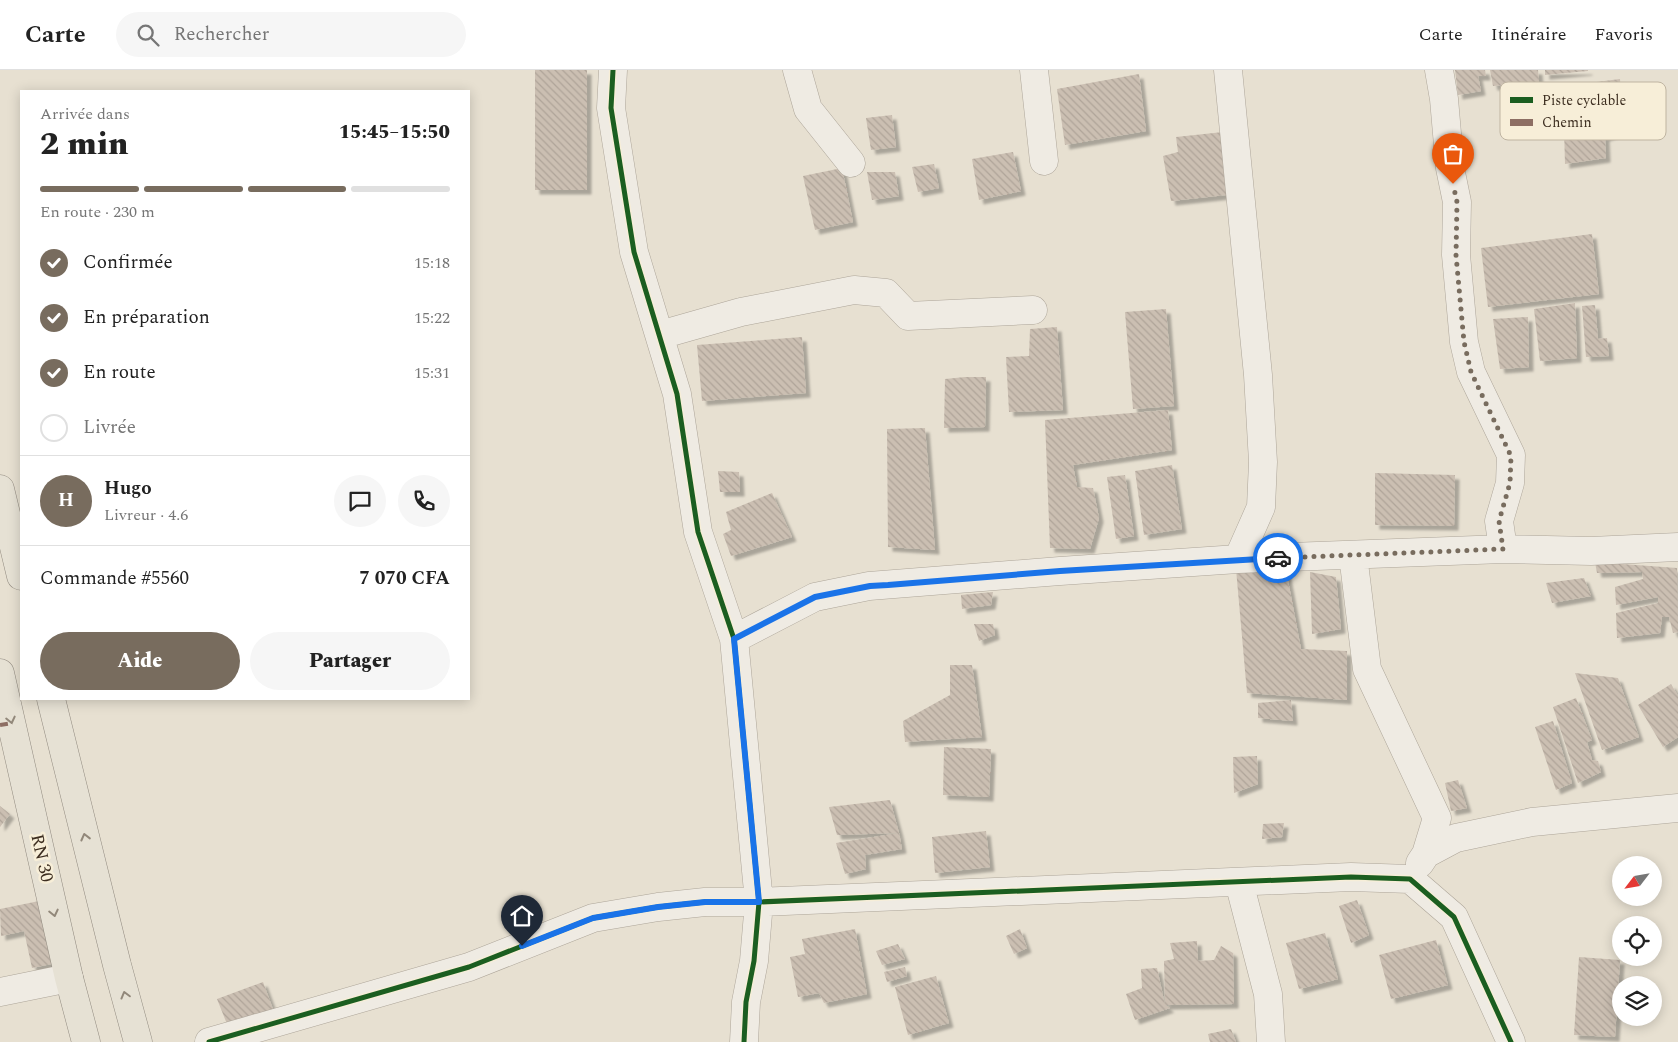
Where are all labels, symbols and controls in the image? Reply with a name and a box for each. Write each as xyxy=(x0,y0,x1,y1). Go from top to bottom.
search box xyxy=(116,12,466,57)
text: Carte xyxy=(25,17,86,53)
text: Rechercher xyxy=(174,20,269,49)
icon: search xyxy=(134,21,162,49)
text: Carte xyxy=(1419,21,1463,48)
text: Itinéraire xyxy=(1491,21,1567,48)
text: Favoris xyxy=(1595,21,1653,48)
legend xyxy=(1500,82,1666,140)
text: Piste cyclable xyxy=(1542,90,1626,111)
text: Arrivée dans xyxy=(40,102,130,126)
text: Chemin xyxy=(1542,112,1592,133)
text: 15:45–15:50 xyxy=(339,118,450,147)
text: 2 min xyxy=(40,120,128,169)
pin xyxy=(1432,133,1474,184)
icon: bag xyxy=(1439,140,1467,168)
text: En route · 230 m xyxy=(40,200,155,224)
text: Confirmée xyxy=(83,248,173,277)
icon: check xyxy=(40,249,68,277)
text: 15:18 xyxy=(414,251,450,275)
text: En préparation xyxy=(83,303,210,332)
icon: check xyxy=(40,304,68,332)
text: 15:22 xyxy=(414,306,450,330)
text: En route xyxy=(83,358,156,387)
icon: check xyxy=(40,359,68,387)
text: 15:31 xyxy=(414,361,450,385)
text: Livrée xyxy=(83,413,136,442)
text: Hugo xyxy=(104,474,152,503)
button: chat xyxy=(334,475,386,527)
button: phone xyxy=(398,475,450,527)
text: H xyxy=(58,486,74,515)
text: Livreur · 4.6 xyxy=(104,503,188,527)
courier xyxy=(1253,533,1303,583)
icon: car xyxy=(1264,544,1292,572)
text: Commande #5560 xyxy=(40,564,189,593)
text: 7 070 CFA xyxy=(359,564,450,593)
button: Aide xyxy=(40,632,240,690)
button: Partager xyxy=(250,632,450,690)
one-way arrow xyxy=(5,716,16,725)
street label: RN 30 xyxy=(23,831,61,885)
one-way arrow xyxy=(81,834,91,842)
north arrow xyxy=(1612,856,1662,906)
map controls xyxy=(1612,856,1662,1026)
pin xyxy=(501,895,543,946)
icon: home xyxy=(508,902,536,930)
one-way arrow xyxy=(48,909,59,918)
button: locate xyxy=(1612,916,1662,966)
button: layers xyxy=(1612,976,1662,1026)
one-way arrow xyxy=(120,991,131,999)

